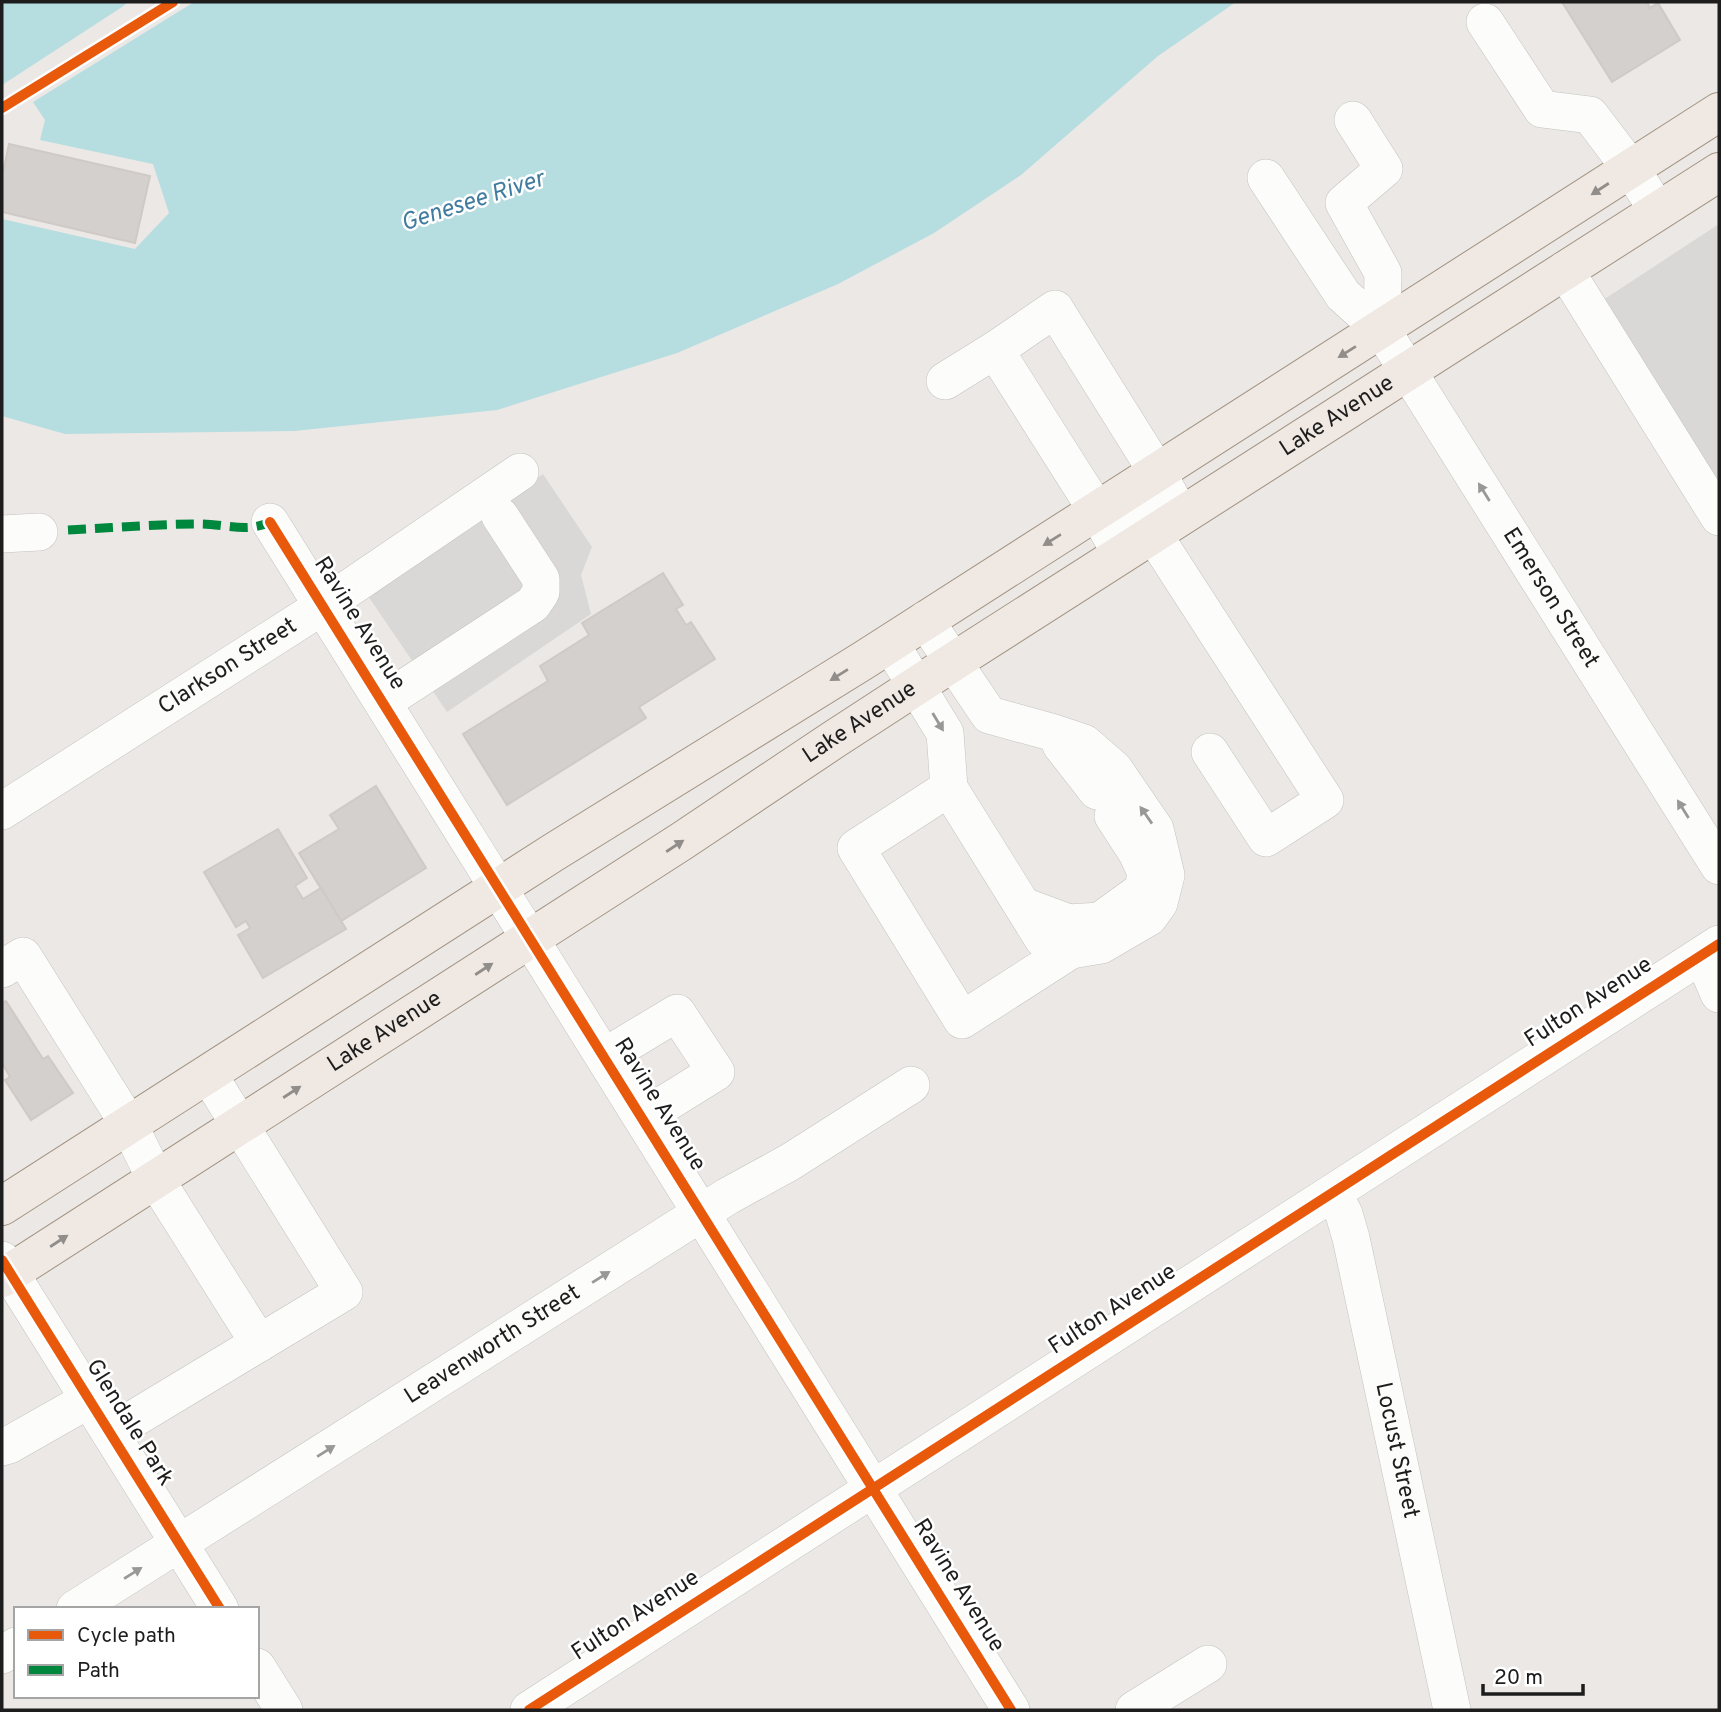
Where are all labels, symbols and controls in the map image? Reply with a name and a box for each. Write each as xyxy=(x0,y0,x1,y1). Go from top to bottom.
water label: Genesee River xyxy=(397,164,550,239)
one-way arrow xyxy=(1591,182,1609,196)
one-way arrow xyxy=(1337,345,1356,358)
street label: Lake Avenue xyxy=(1274,369,1400,464)
one-way arrow xyxy=(1477,482,1490,501)
street label: Emerson Street xyxy=(1496,523,1605,673)
one-way arrow xyxy=(1042,533,1061,546)
street label: Ravine Avenue xyxy=(306,552,412,696)
street label: Clarkson Street xyxy=(153,612,303,722)
one-way arrow xyxy=(829,668,848,681)
street label: Lake Avenue xyxy=(797,675,922,770)
one-way arrow xyxy=(932,713,944,732)
one-way arrow xyxy=(1676,799,1689,818)
one-way arrow xyxy=(1139,806,1153,824)
one-way arrow xyxy=(666,839,684,853)
street label: Fulton Avenue xyxy=(1520,951,1658,1055)
one-way arrow xyxy=(474,963,493,976)
street label: Lake Avenue xyxy=(322,985,447,1079)
street label: Ravine Avenue xyxy=(606,1033,712,1177)
one-way arrow xyxy=(283,1085,301,1099)
one-way arrow xyxy=(50,1235,69,1248)
street label: Fulton Avenue xyxy=(1044,1258,1182,1362)
one-way arrow xyxy=(591,1271,610,1284)
street label: Leavenworth Street xyxy=(399,1279,586,1411)
street label: Glendale Park xyxy=(79,1354,179,1492)
street label: Locust Street xyxy=(1368,1380,1425,1521)
one-way arrow xyxy=(316,1445,335,1458)
street label: Ravine Avenue xyxy=(905,1514,1011,1658)
street label: Fulton Avenue xyxy=(567,1564,705,1668)
one-way arrow xyxy=(124,1566,143,1579)
legend xyxy=(14,1607,259,1698)
text: Cycle path xyxy=(77,1623,176,1650)
scale bar xyxy=(1483,1652,1583,1696)
text: Path xyxy=(77,1658,120,1685)
text: 20 m xyxy=(1494,1665,1543,1692)

